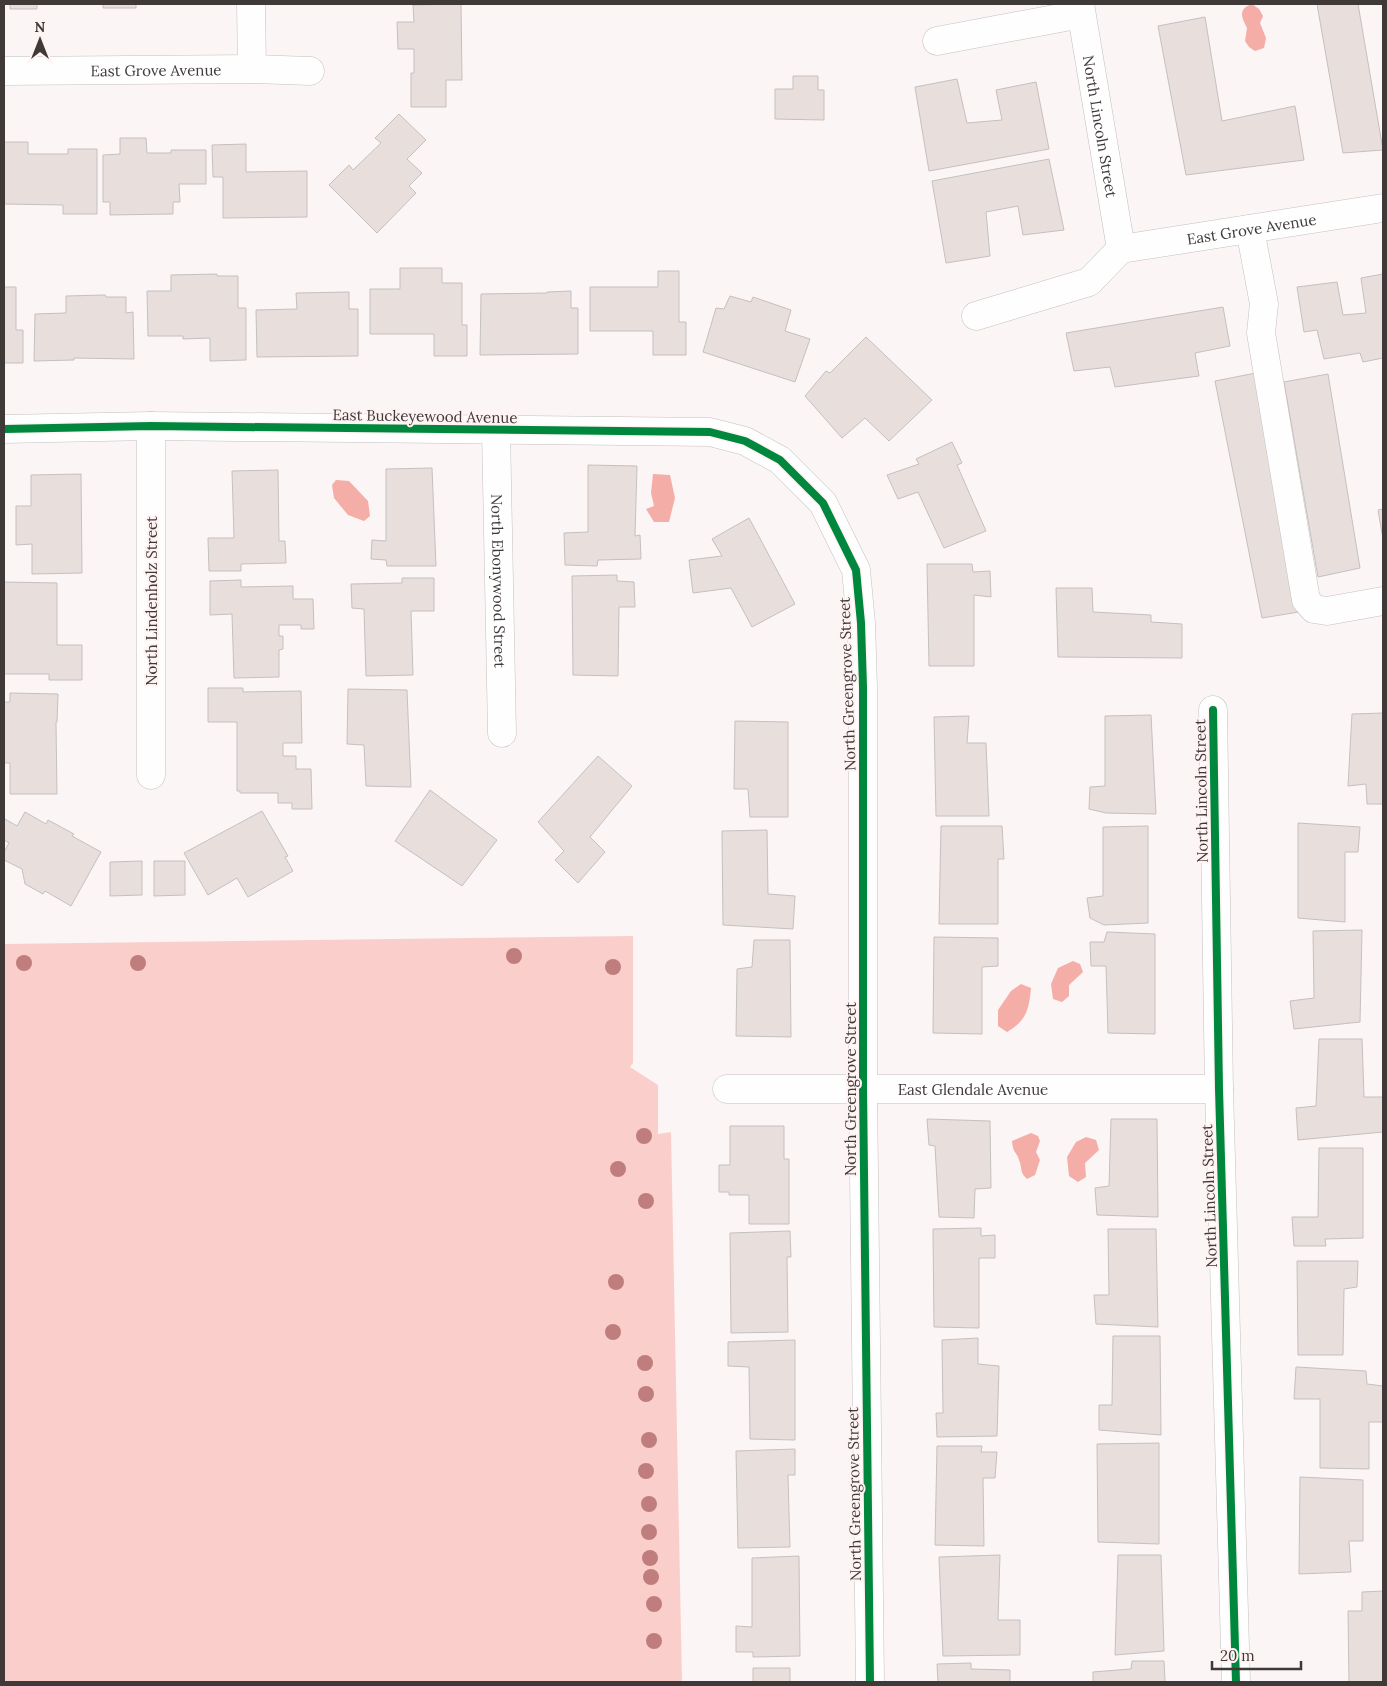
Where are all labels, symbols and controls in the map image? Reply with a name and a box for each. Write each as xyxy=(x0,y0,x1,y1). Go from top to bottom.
north arrow xyxy=(15,15,65,65)
text: N xyxy=(35,18,46,36)
street label: North Lincoln Street xyxy=(1079,54,1122,199)
street label: East Grove Avenue xyxy=(90,60,222,80)
street label: East Grove Avenue xyxy=(1185,209,1318,248)
street label: East Buckeyewood Avenue xyxy=(332,405,518,427)
street label: North Ebonywood Street xyxy=(488,494,510,668)
street label: North Lindenholz Street xyxy=(142,516,161,686)
street label: North Greengrove Street xyxy=(834,597,860,771)
street label: North Lincoln Street xyxy=(1190,719,1212,863)
street label: North Greengrove Street xyxy=(841,1002,860,1176)
street label: East Glendale Avenue xyxy=(898,1080,1048,1099)
street label: North Lincoln Street xyxy=(1197,1124,1221,1268)
street label: North Greengrove Street xyxy=(843,1407,865,1581)
scale bar xyxy=(1212,1638,1301,1670)
text: 20 m xyxy=(1220,1646,1255,1665)

